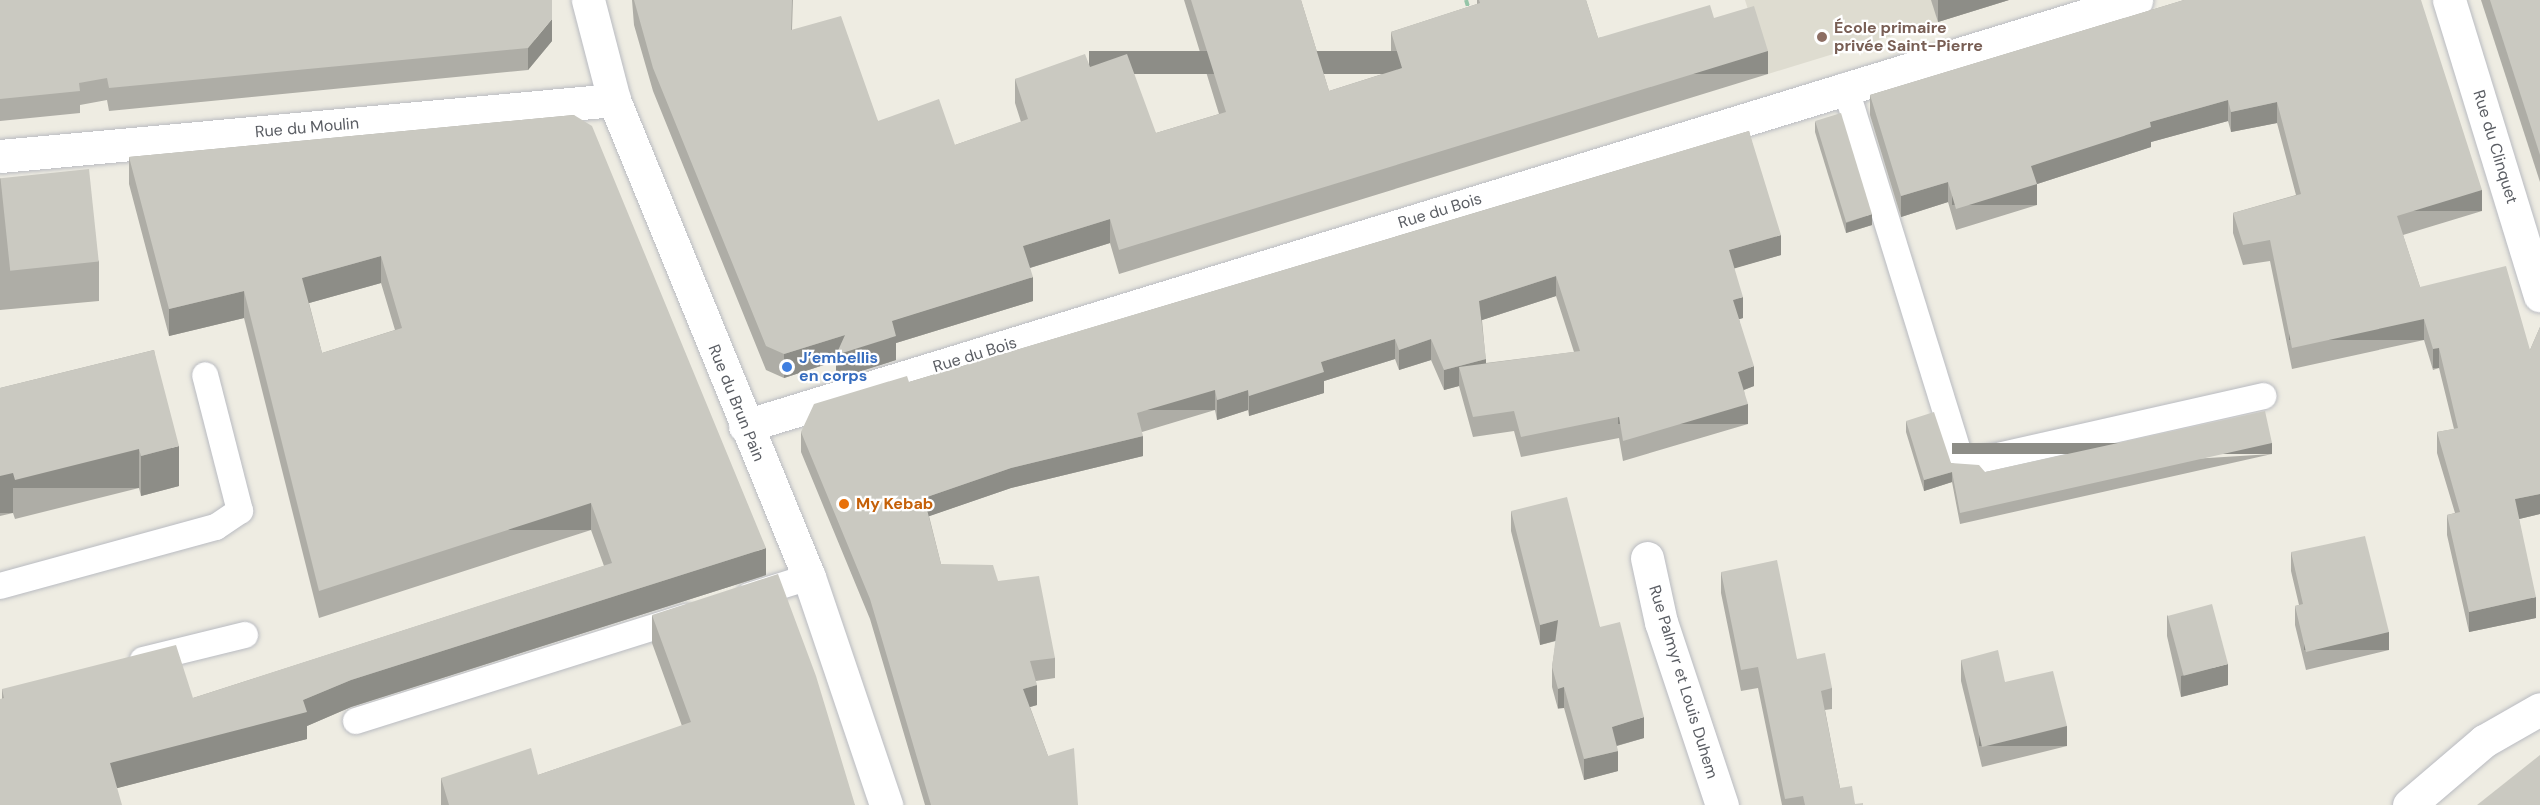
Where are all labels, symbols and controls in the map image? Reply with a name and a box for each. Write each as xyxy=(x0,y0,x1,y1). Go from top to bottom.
place label: École primaire privée Saint-Pierre xyxy=(1834,18,1983,56)
marker: École primaire privée Saint-Pierre xyxy=(1815,30,1829,44)
street label: Rue du Clinquet xyxy=(2469,88,2521,206)
street label: Rue du Moulin xyxy=(254,114,360,142)
street label: Rue du Bois xyxy=(1396,189,1484,233)
street label: Rue du Bois xyxy=(931,333,1019,377)
street label: Rue du Brun Pain xyxy=(704,342,768,464)
place label: J’embellis en corps xyxy=(799,348,878,386)
marker: J’embellis en corps xyxy=(780,360,794,374)
place label: My Kebab xyxy=(856,494,933,514)
marker: My Kebab xyxy=(837,497,851,511)
street label: Rue Palmyr et Louis Duhem xyxy=(1644,583,1722,781)

